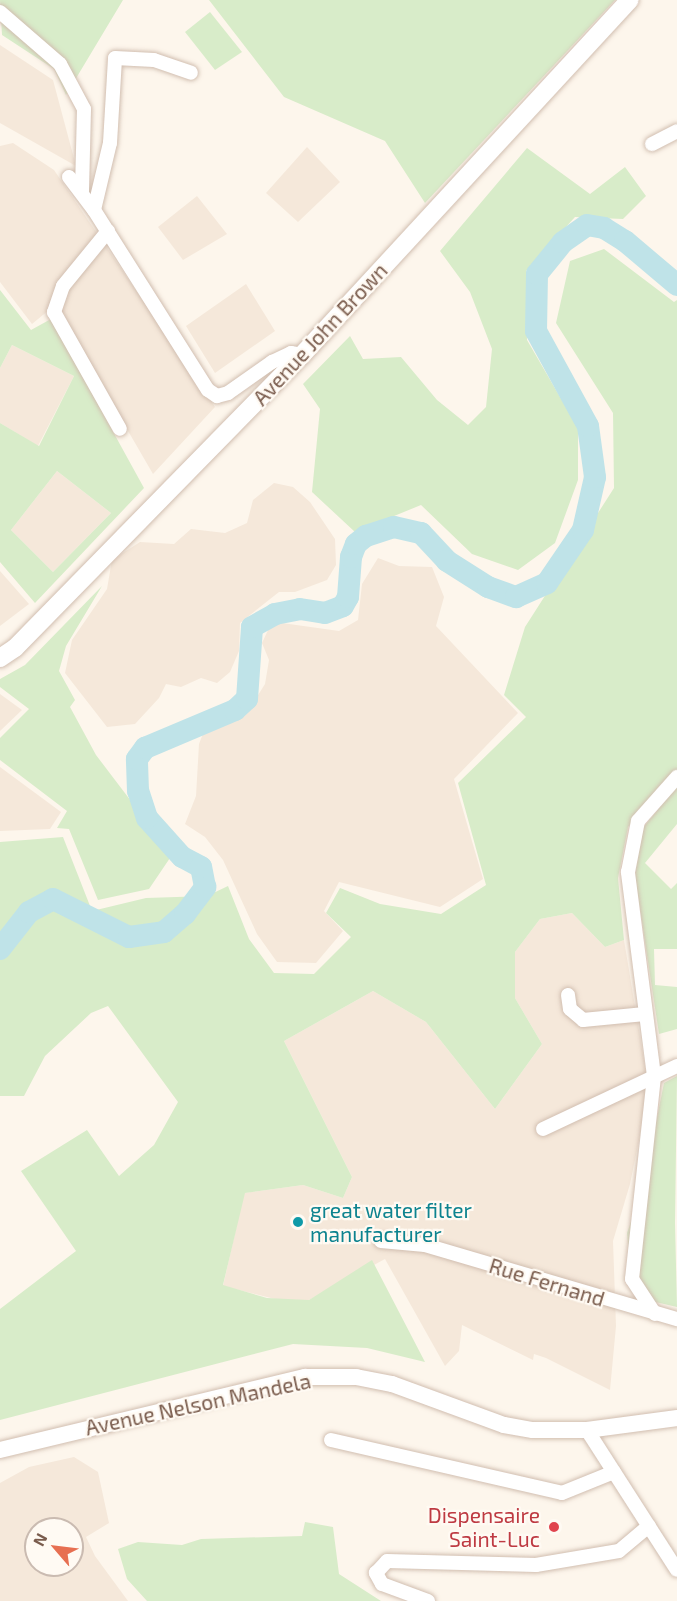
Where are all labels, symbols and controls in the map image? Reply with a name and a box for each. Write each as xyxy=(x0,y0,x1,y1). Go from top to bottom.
street label: Avenue John Brown xyxy=(247,257,393,411)
place label: great water filter manufacturer xyxy=(310,1197,473,1247)
marker: great water filter manufacturer xyxy=(291,1215,305,1229)
street label: Rue Fernand xyxy=(486,1252,608,1312)
street label: Avenue Nelson Mandela xyxy=(83,1368,313,1440)
place label: Dispensaire Saint-Luc xyxy=(428,1502,540,1552)
north arrow xyxy=(24,1517,84,1577)
marker: Dispensaire Saint-Luc xyxy=(545,1518,563,1536)
text: N xyxy=(28,1530,51,1549)

